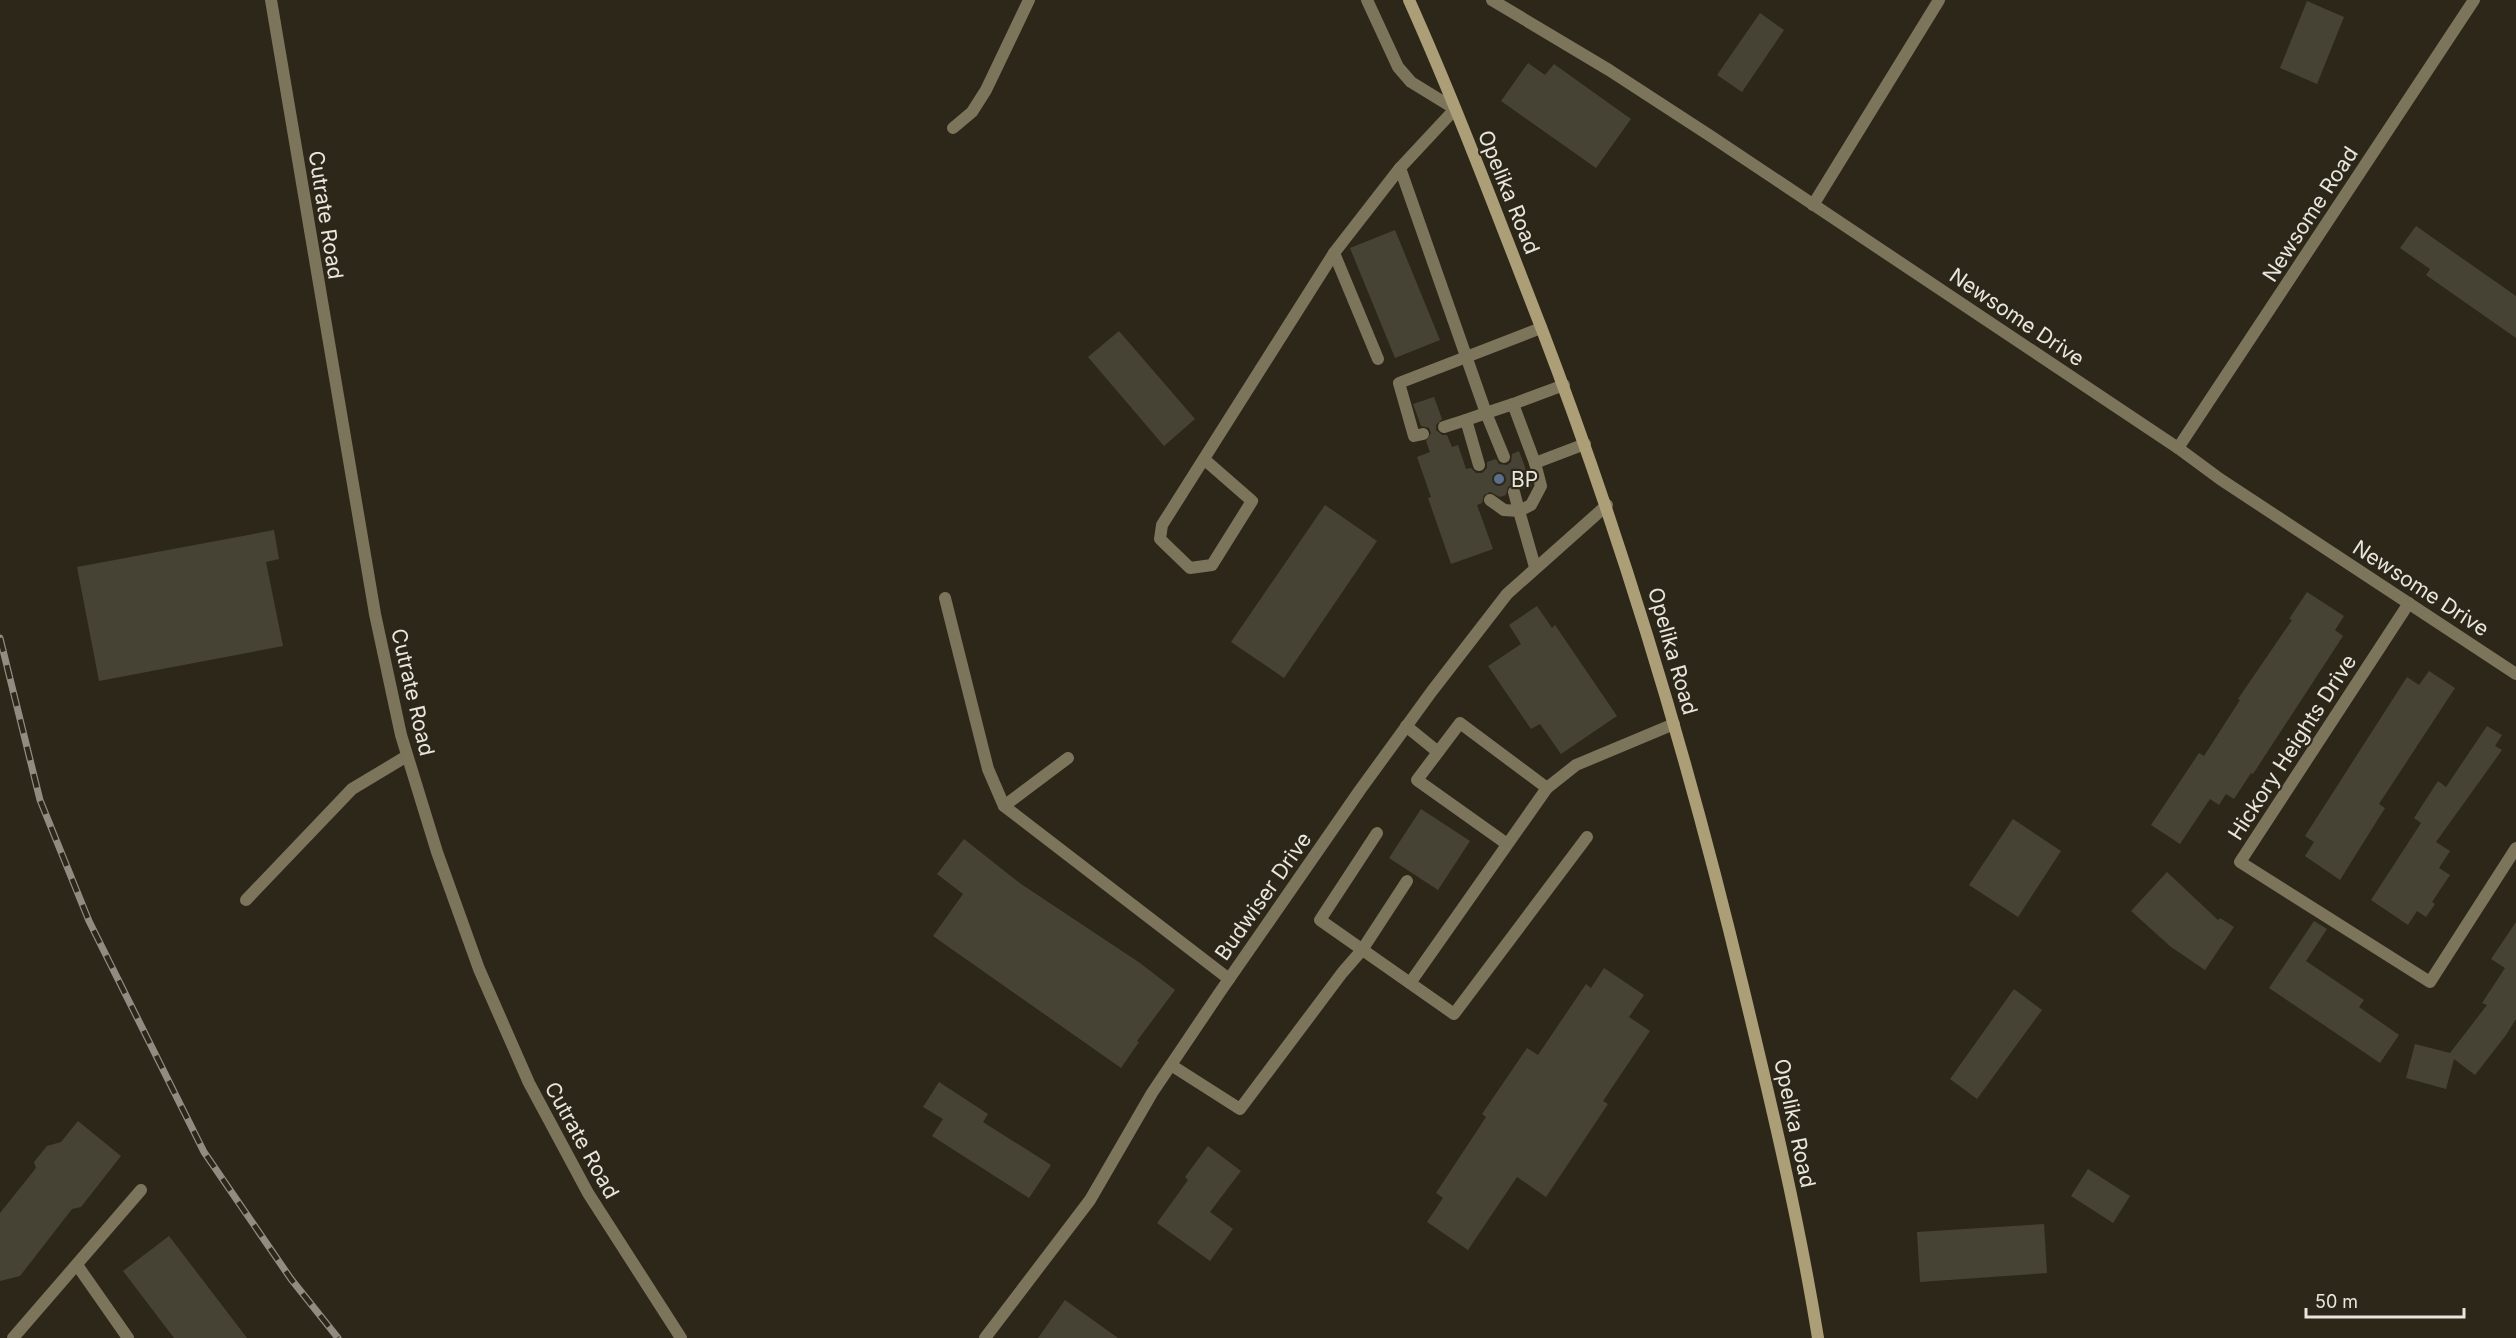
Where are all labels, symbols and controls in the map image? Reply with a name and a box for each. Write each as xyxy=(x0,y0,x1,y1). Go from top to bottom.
street label: Opelika Road xyxy=(1473,126,1545,258)
street label: Newsome Road xyxy=(2257,142,2363,286)
street label: Cutrate Road xyxy=(304,149,348,281)
street label: Newsome Drive xyxy=(1945,263,2089,371)
place label: BP xyxy=(1511,467,1538,492)
marker: BP xyxy=(1492,472,1506,486)
street label: Newsome Drive xyxy=(2348,535,2494,641)
street label: Opelika Road xyxy=(1643,584,1703,718)
street label: Cutrate Road xyxy=(386,626,440,758)
street label: Hickory Heights Drive xyxy=(2223,649,2361,845)
street label: Budwiser Drive xyxy=(1210,827,1316,965)
street label: Opelika Road xyxy=(1769,1056,1821,1190)
street label: Cutrate Road xyxy=(540,1077,624,1203)
scale bar xyxy=(2306,1281,2464,1319)
text: 50 m xyxy=(2315,1291,2358,1312)

